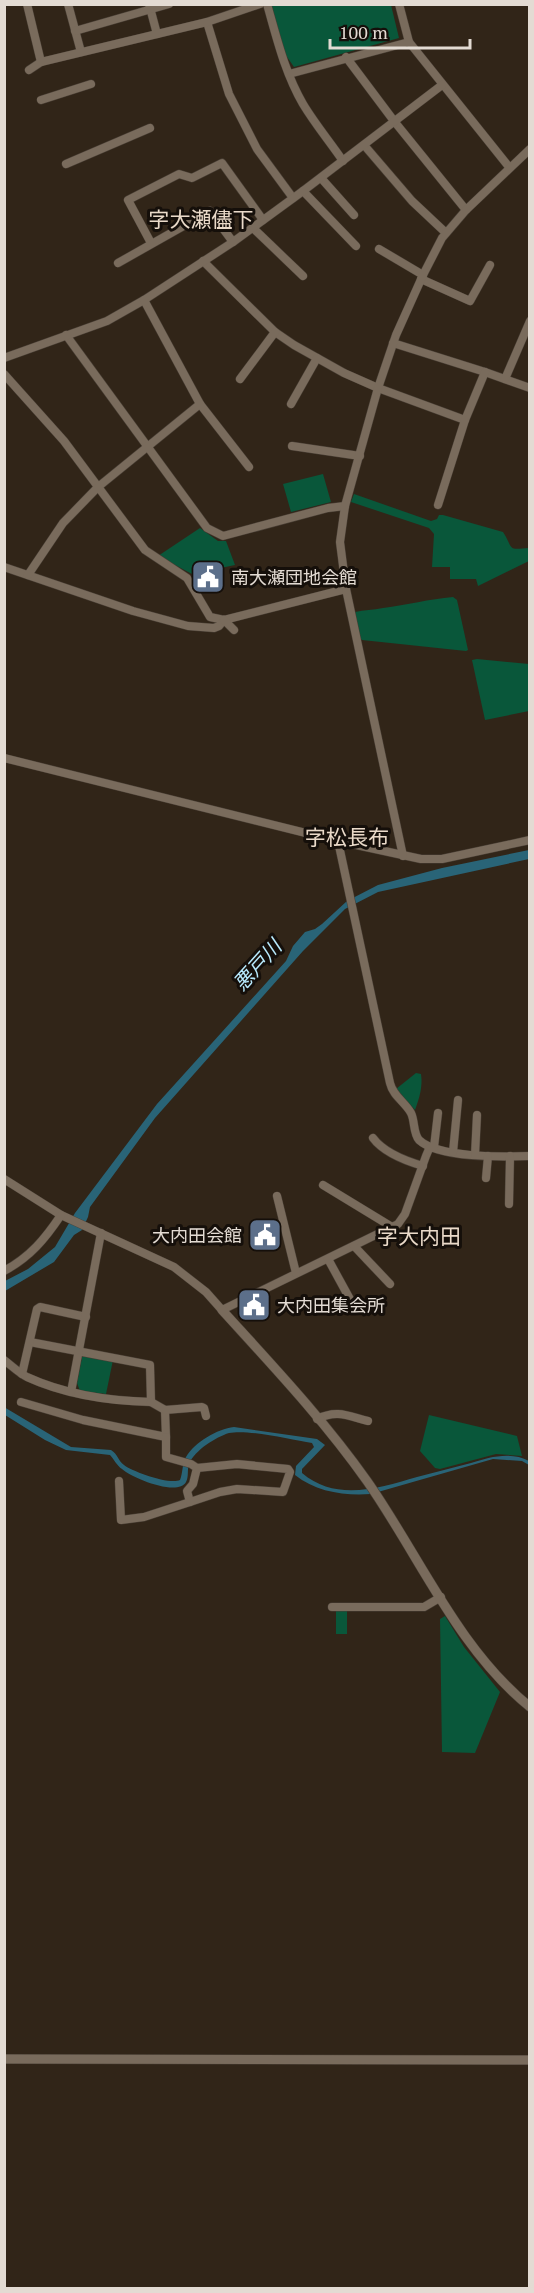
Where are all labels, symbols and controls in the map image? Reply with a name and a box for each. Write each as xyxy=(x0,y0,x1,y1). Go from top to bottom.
scale bar xyxy=(330,12,470,50)
text: 100 m xyxy=(339,20,388,44)
district label: 字大瀬儘下 xyxy=(149,205,254,233)
public building icon: 南大瀬団地会館 xyxy=(190,559,226,595)
place label: 南大瀬団地会館 xyxy=(231,565,357,589)
district label: 字松長布 xyxy=(305,823,389,851)
water label: 悪戸川 xyxy=(227,932,288,996)
public building icon: 大内田会館 xyxy=(247,1217,283,1253)
district label: 字大内田 xyxy=(377,1222,461,1250)
place label: 大内田会館 xyxy=(152,1223,242,1247)
public building icon: 大内田集会所 xyxy=(236,1287,272,1323)
place label: 大内田集会所 xyxy=(277,1293,385,1317)

